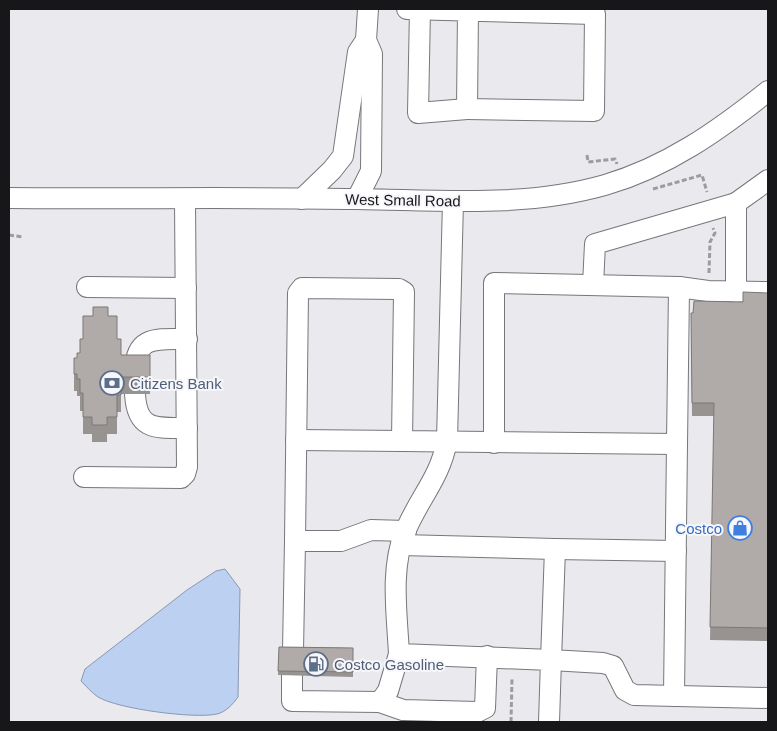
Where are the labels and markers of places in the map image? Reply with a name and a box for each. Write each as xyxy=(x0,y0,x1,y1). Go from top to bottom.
bank icon: Citizens Bank xyxy=(99,370,125,396)
place label: Citizens Bank xyxy=(130,375,222,392)
shop icon: Costco xyxy=(727,515,753,541)
place label: Costco xyxy=(675,520,722,537)
fuel station icon: Costco Gasoline xyxy=(303,651,329,677)
place label: Costco Gasoline xyxy=(334,656,444,673)

